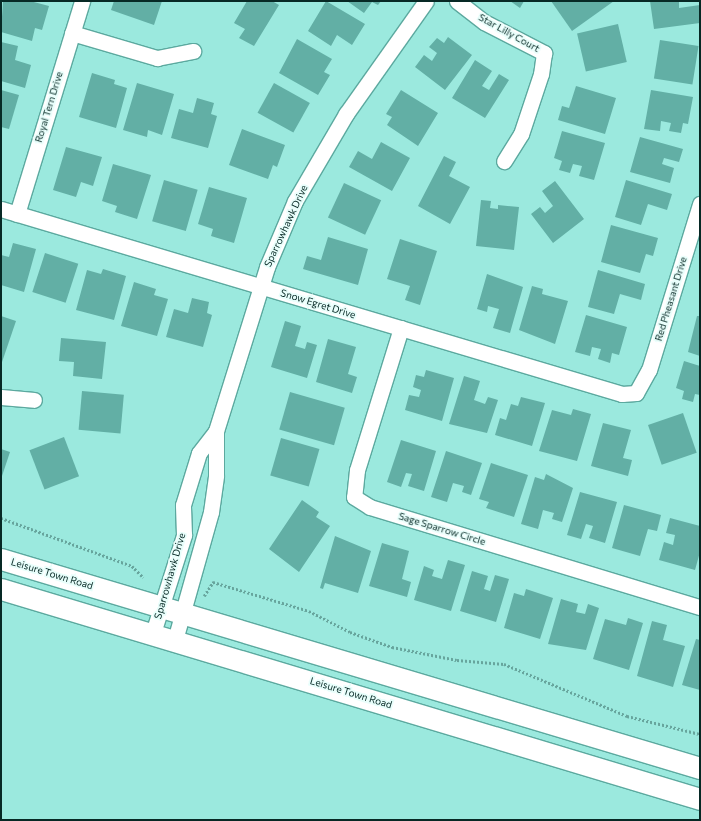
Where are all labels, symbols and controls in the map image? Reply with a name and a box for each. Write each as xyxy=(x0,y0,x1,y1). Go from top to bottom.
street label: Star Lilly Court xyxy=(476,11,542,55)
street label: Royal Tern Drive xyxy=(32,70,66,144)
street label: Sparrowhawk Drive xyxy=(262,183,310,269)
street label: Red Pheasant Drive xyxy=(652,255,690,343)
street label: Snow Egret Drive xyxy=(279,287,357,321)
street label: Sage Sparrow Circle xyxy=(397,510,487,548)
street label: Sparrowhawk Drive xyxy=(152,532,188,620)
street label: Leisure Town Road xyxy=(10,556,94,592)
street label: Leisure Town Road xyxy=(309,675,393,711)

